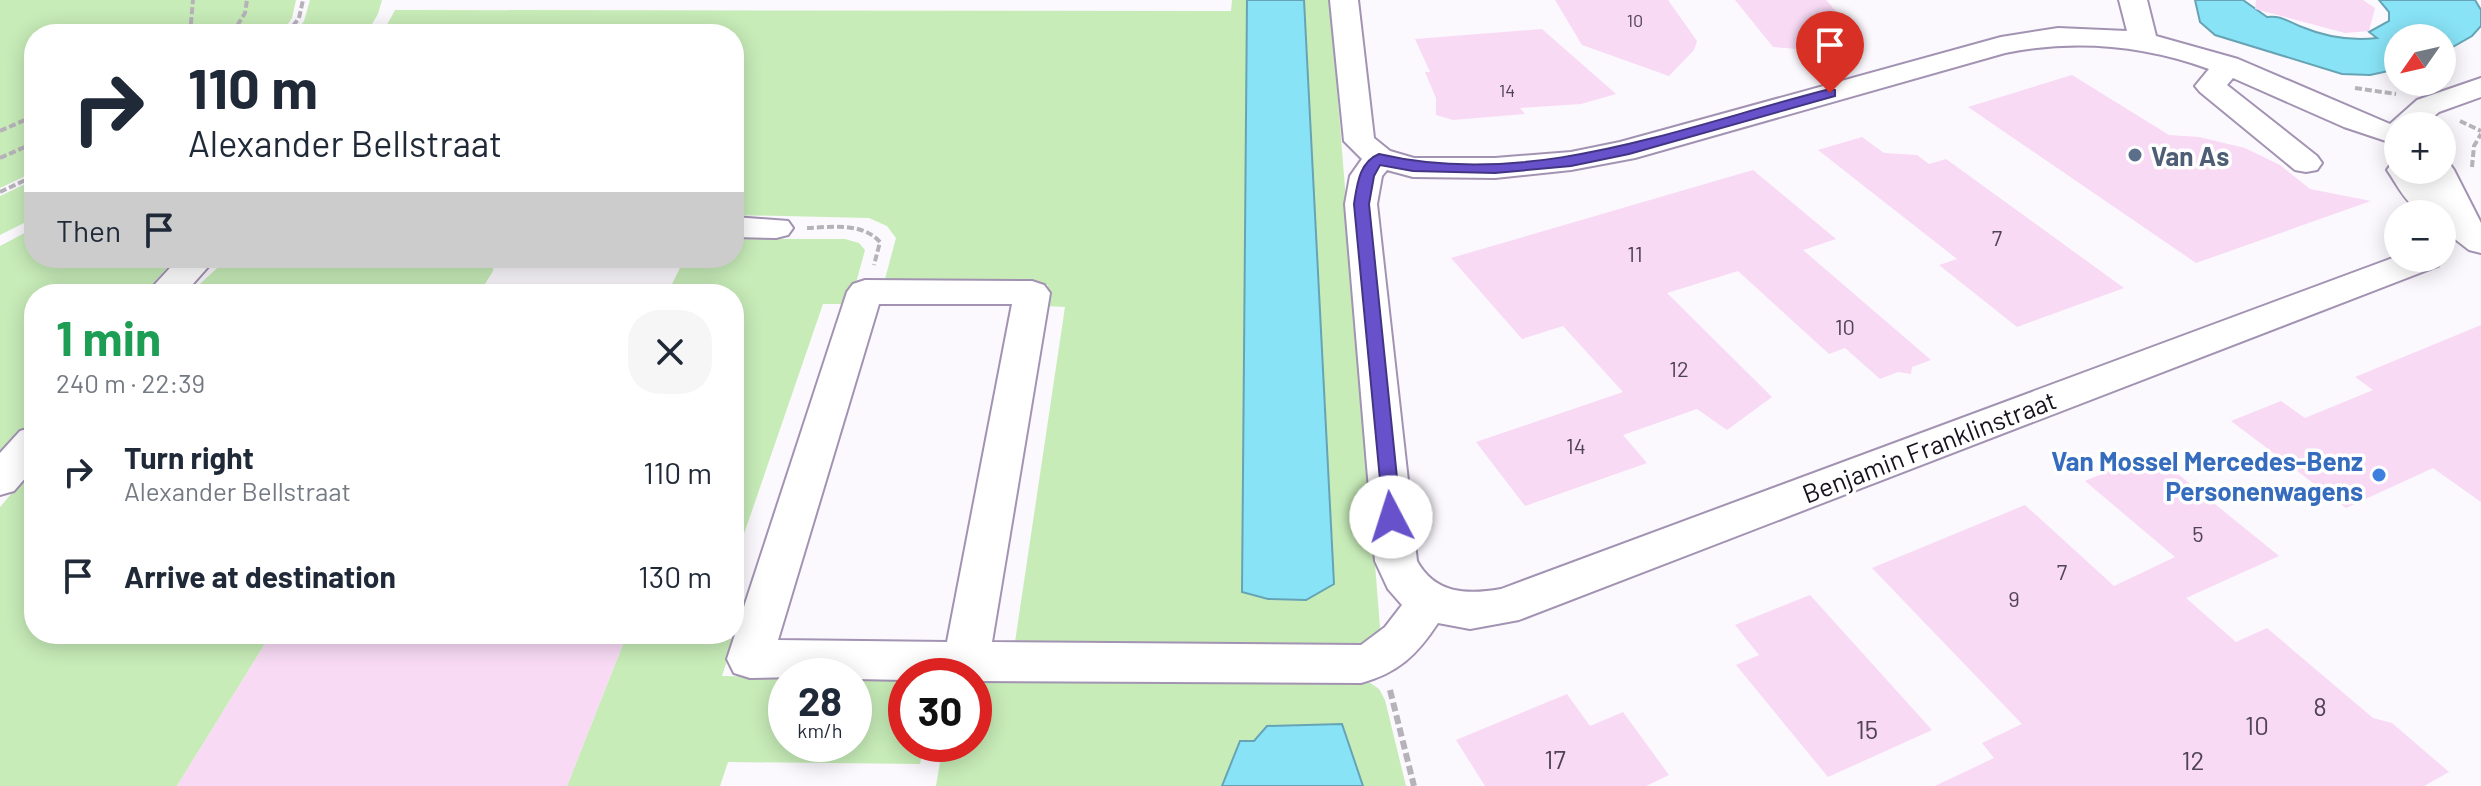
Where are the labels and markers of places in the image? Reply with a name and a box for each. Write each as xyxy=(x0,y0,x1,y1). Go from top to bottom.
pin xyxy=(1796,11,1864,93)
place label: Van As xyxy=(2151,140,2229,171)
marker: Van As xyxy=(2126,146,2144,164)
place label: Van Mossel Mercedes-Benz Personenwagens xyxy=(2051,445,2363,506)
marker: Van Mossel Mercedes-Benz Personenwagens xyxy=(2370,466,2388,484)

